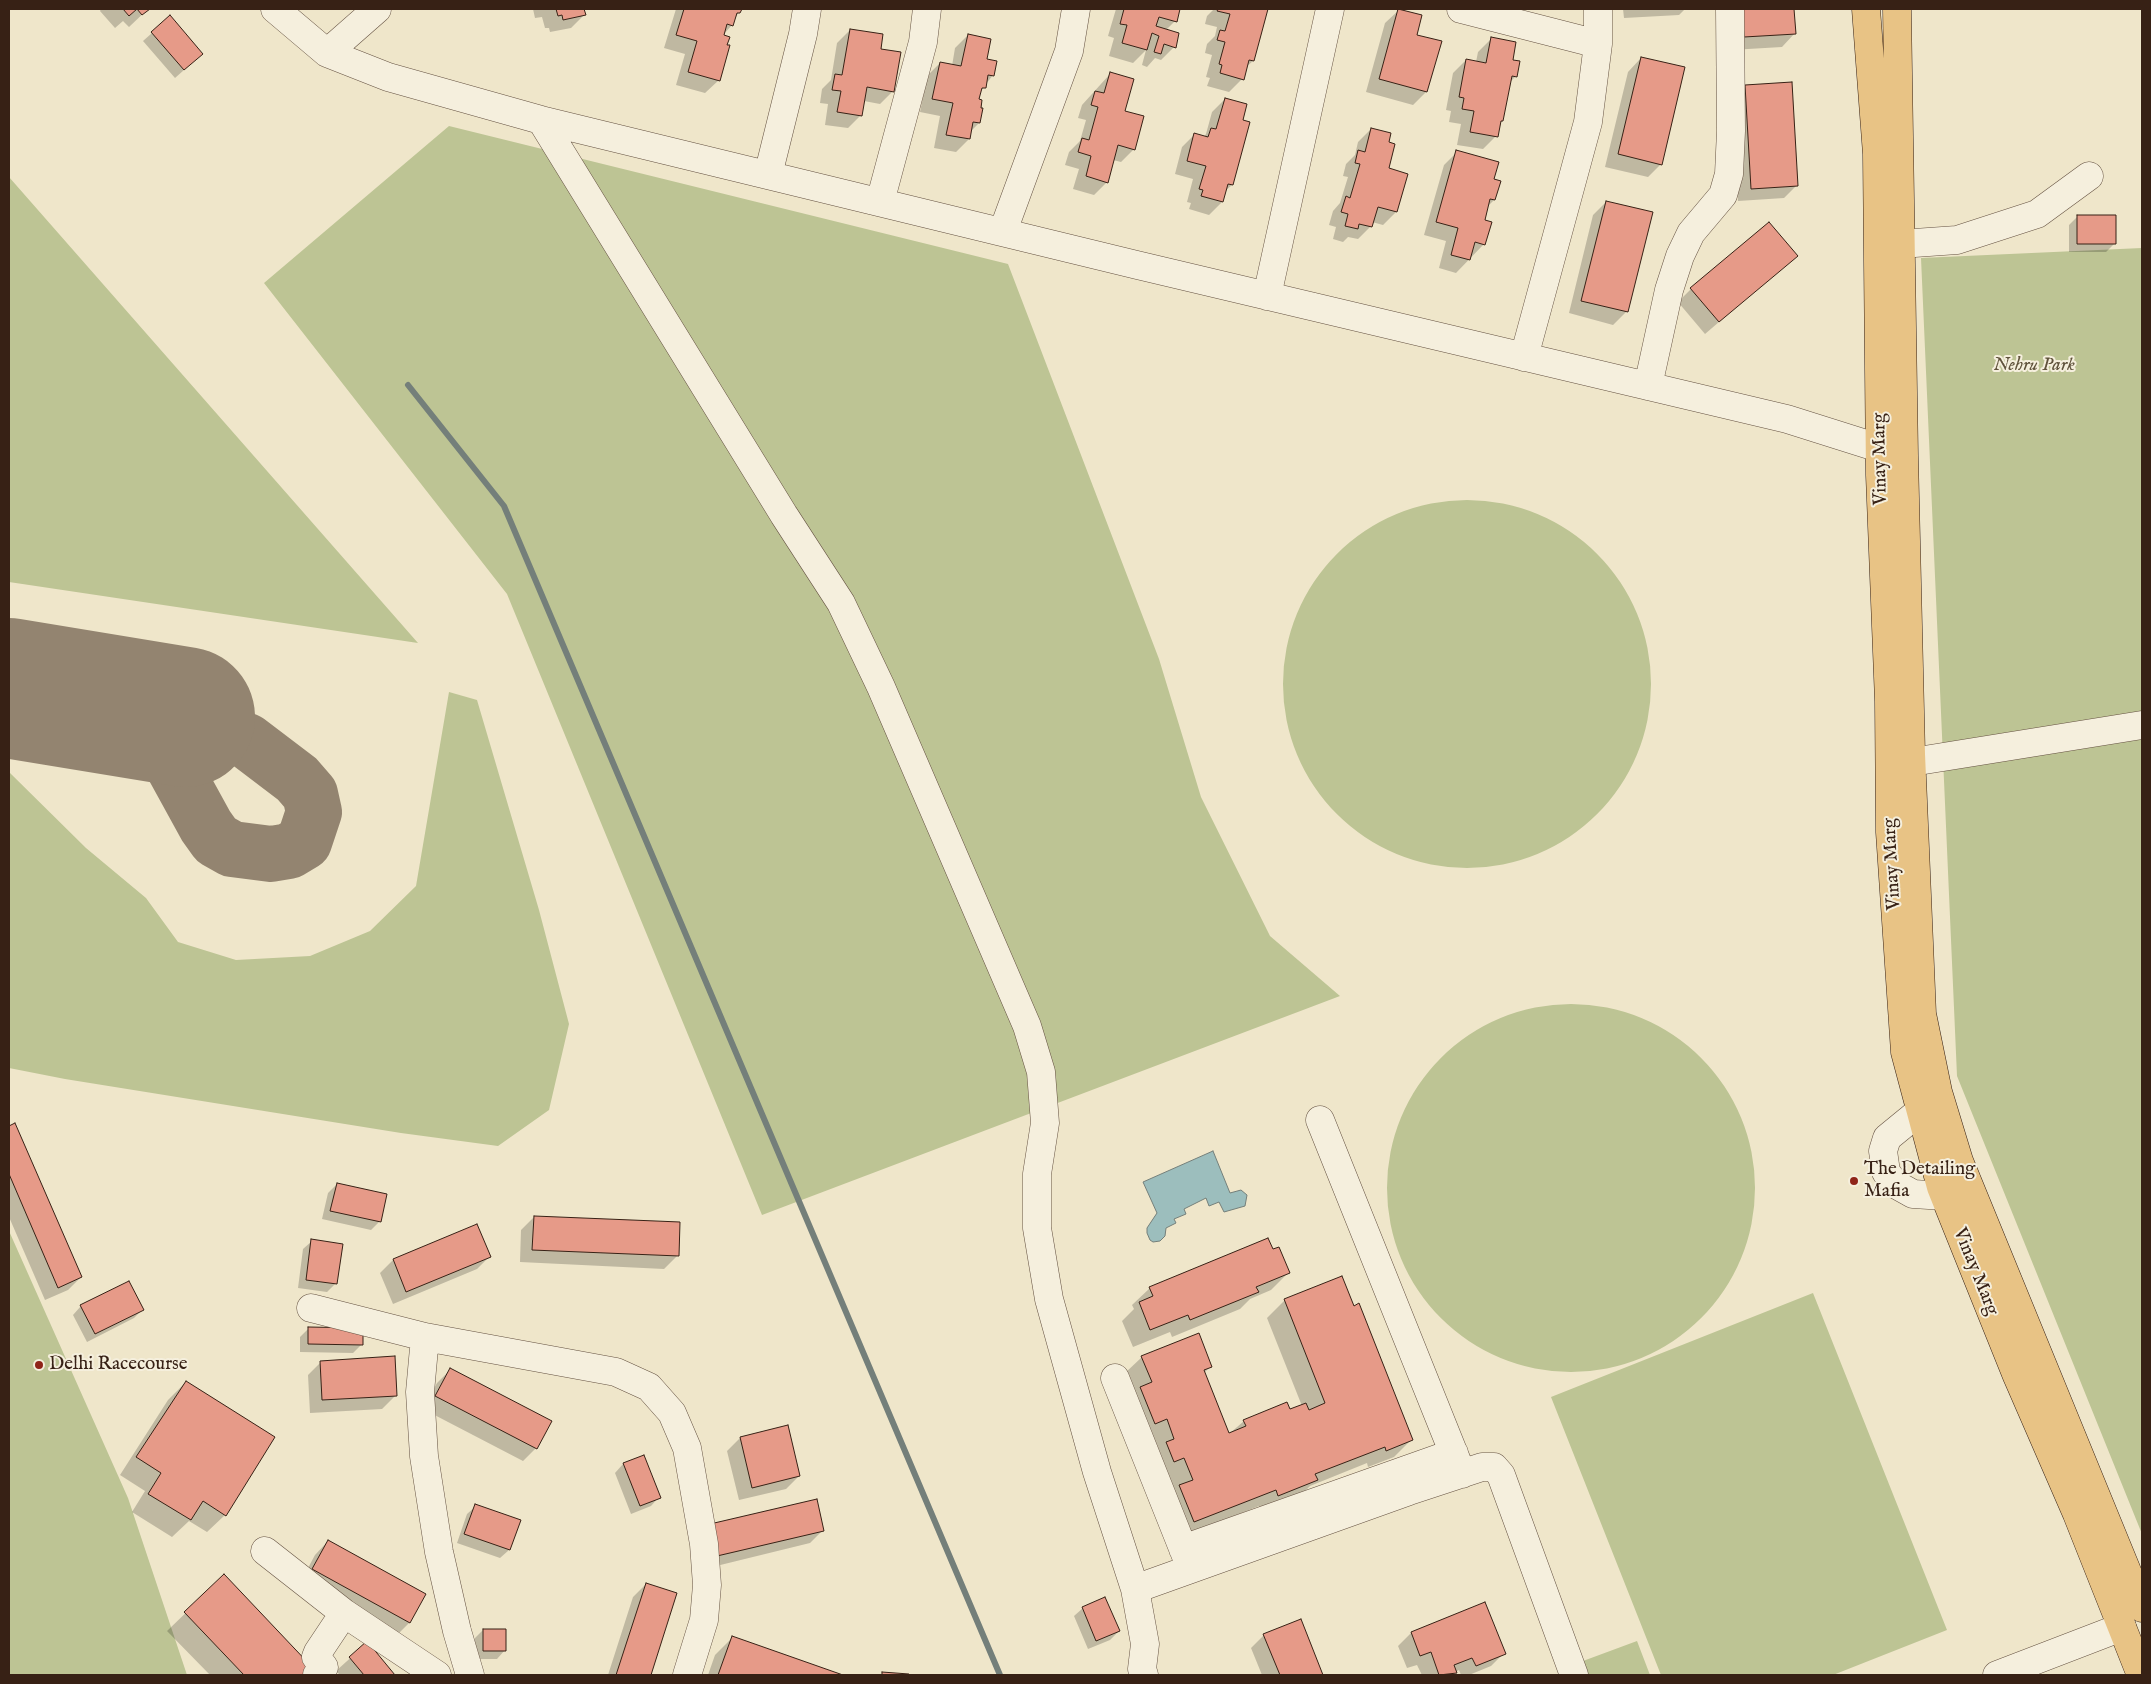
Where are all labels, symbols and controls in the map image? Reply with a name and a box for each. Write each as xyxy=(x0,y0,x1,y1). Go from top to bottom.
park label: Nehru Park xyxy=(1993,355,2075,377)
street label: Vinay Marg xyxy=(1869,413,1893,505)
street label: Vinay Marg xyxy=(1879,817,1907,911)
place label: The Detailing Mafia xyxy=(1864,1159,1975,1203)
marker: The Detailing Mafia xyxy=(1848,1175,1860,1187)
street label: Vinay Marg xyxy=(1947,1225,2003,1319)
place label: Delhi Racecourse xyxy=(49,1354,188,1376)
marker: Delhi Racecourse xyxy=(33,1359,45,1371)

